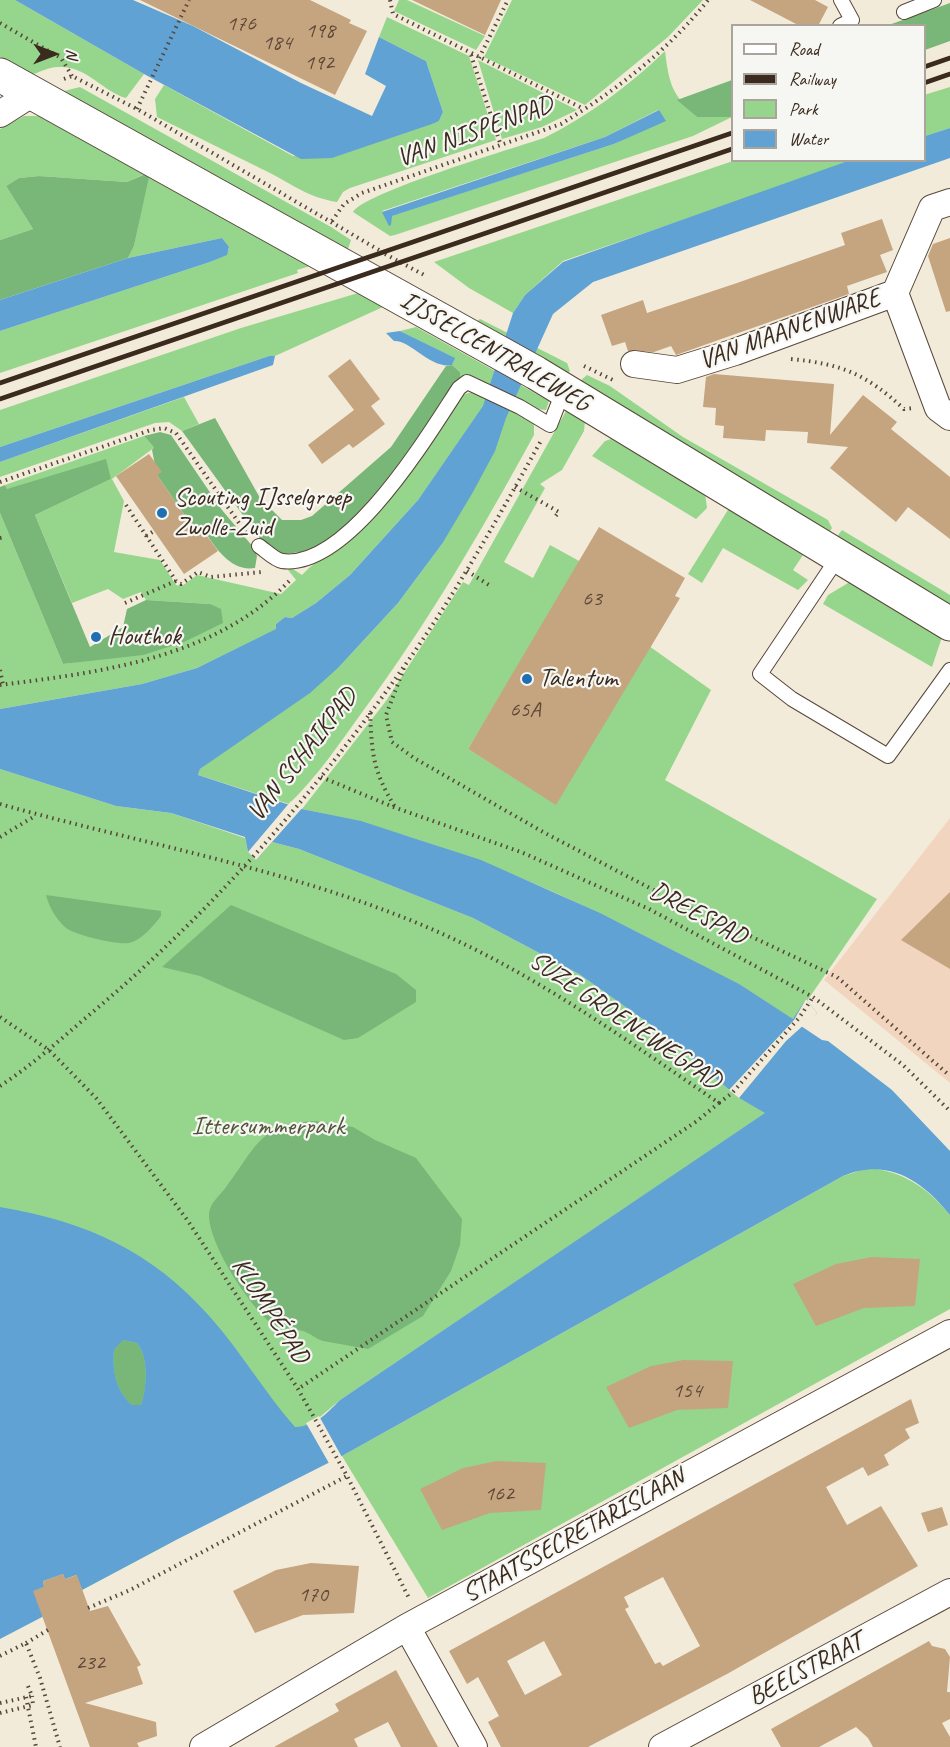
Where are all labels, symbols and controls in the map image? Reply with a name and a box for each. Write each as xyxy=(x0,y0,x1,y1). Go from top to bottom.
house number: 176 xyxy=(226,11,256,37)
house number: 198 xyxy=(305,18,335,44)
north arrow xyxy=(24,24,84,84)
legend xyxy=(731,24,926,162)
house number: 184 xyxy=(262,30,292,56)
text: Road xyxy=(789,38,819,60)
text: N xyxy=(62,49,82,59)
house number: 192 xyxy=(304,50,334,76)
text: Railway xyxy=(789,68,836,90)
street label: VAN NISPENPAD xyxy=(393,89,557,175)
text: Park xyxy=(789,98,818,120)
text: Water xyxy=(789,128,828,150)
street label: VAN MAANENWARE xyxy=(695,283,885,377)
street label: IJSSELCENTRALEWEG xyxy=(394,285,596,419)
place label: Scouting IJsselgroep Zwolle-Zuid xyxy=(174,482,351,544)
marker: Scouting IJsselgroep Zwolle-Zuid xyxy=(155,506,169,520)
house number: 63 xyxy=(582,586,602,612)
place label: Houthok xyxy=(108,621,181,653)
marker: Houthok xyxy=(89,630,103,644)
place label: Talentum xyxy=(539,663,617,695)
marker: Talentum xyxy=(520,672,534,686)
street label: VAN SCHAIKPAD xyxy=(241,682,365,828)
house number: 65A xyxy=(510,697,540,723)
street label: DREESPAD xyxy=(644,875,752,953)
street label: SUZE GROENEWEGPAD xyxy=(523,945,727,1097)
park label: Ittersummerpark xyxy=(192,1111,344,1143)
street label: KLOMPÉPAD xyxy=(224,1252,316,1370)
house number: 154 xyxy=(672,1378,702,1404)
street label: STAATSSECRETARISLAAN xyxy=(457,1462,691,1610)
house number: 162 xyxy=(484,1481,514,1507)
house number: 170 xyxy=(298,1582,328,1608)
street label: BEELSTRAAT xyxy=(743,1627,869,1713)
house number: 232 xyxy=(75,1650,105,1676)

